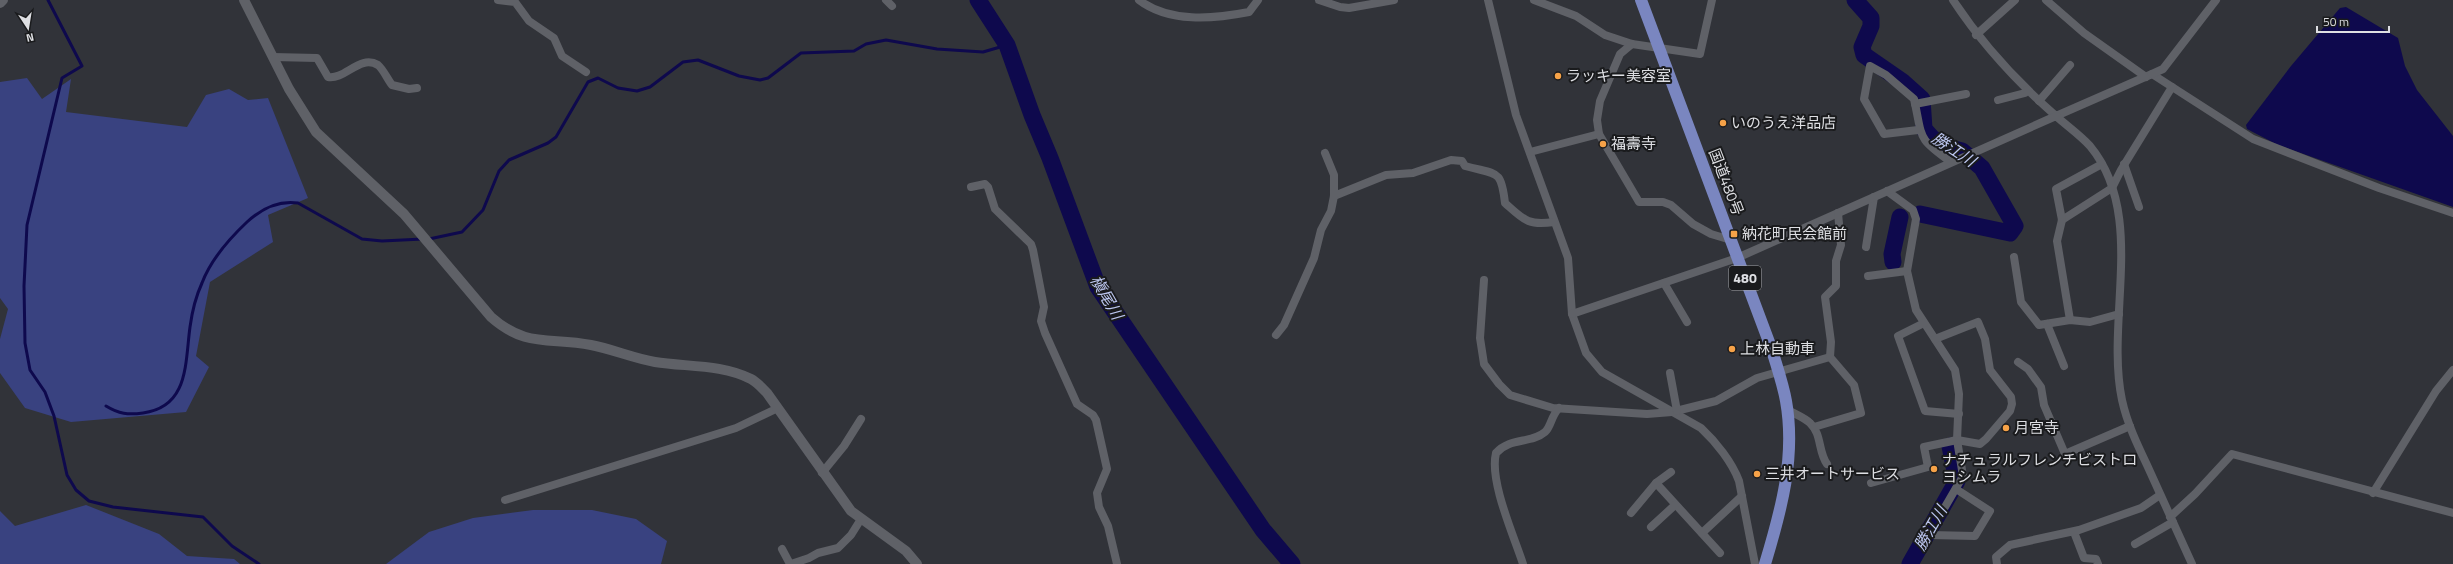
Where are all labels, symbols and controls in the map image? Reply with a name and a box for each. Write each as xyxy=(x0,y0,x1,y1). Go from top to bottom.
north arrow xyxy=(8,8,48,48)
scale bar xyxy=(2317,8,2389,34)
text: 50 m xyxy=(2323,12,2349,31)
text: N xyxy=(25,29,35,46)
place label: ラッキー美容室 xyxy=(1566,64,1671,87)
marker: ラッキー美容室 xyxy=(1553,71,1563,81)
place label: いのうえ洋品店 xyxy=(1731,111,1836,134)
marker: いのうえ洋品店 xyxy=(1718,118,1728,128)
water label: 勝江川 xyxy=(1927,126,1982,173)
place label: 福壽寺 xyxy=(1611,132,1656,155)
marker: 福壽寺 xyxy=(1598,139,1608,149)
street label: 国道480号 xyxy=(1703,145,1750,219)
place label: 納花町民会館前 xyxy=(1742,222,1847,245)
marker: 納花町民会館前 xyxy=(1729,229,1739,239)
road number: 480 xyxy=(1729,266,1761,290)
water label: 槇尾川 xyxy=(1085,270,1130,326)
place label: 上林自動車 xyxy=(1740,337,1815,360)
marker: 上林自動車 xyxy=(1727,344,1737,354)
place label: 月宮寺 xyxy=(2014,416,2059,439)
marker: 月宮寺 xyxy=(2001,423,2011,433)
place label: ナチュラルフレンチビストロ ヨシムラ xyxy=(1942,448,2137,488)
place label: 三井オートサービス xyxy=(1765,462,1900,485)
marker: ナチュラルフレンチビストロ ヨシムラ xyxy=(1929,464,1939,474)
marker: 三井オートサービス xyxy=(1752,469,1762,479)
water label: 勝江川 xyxy=(1908,499,1953,555)

